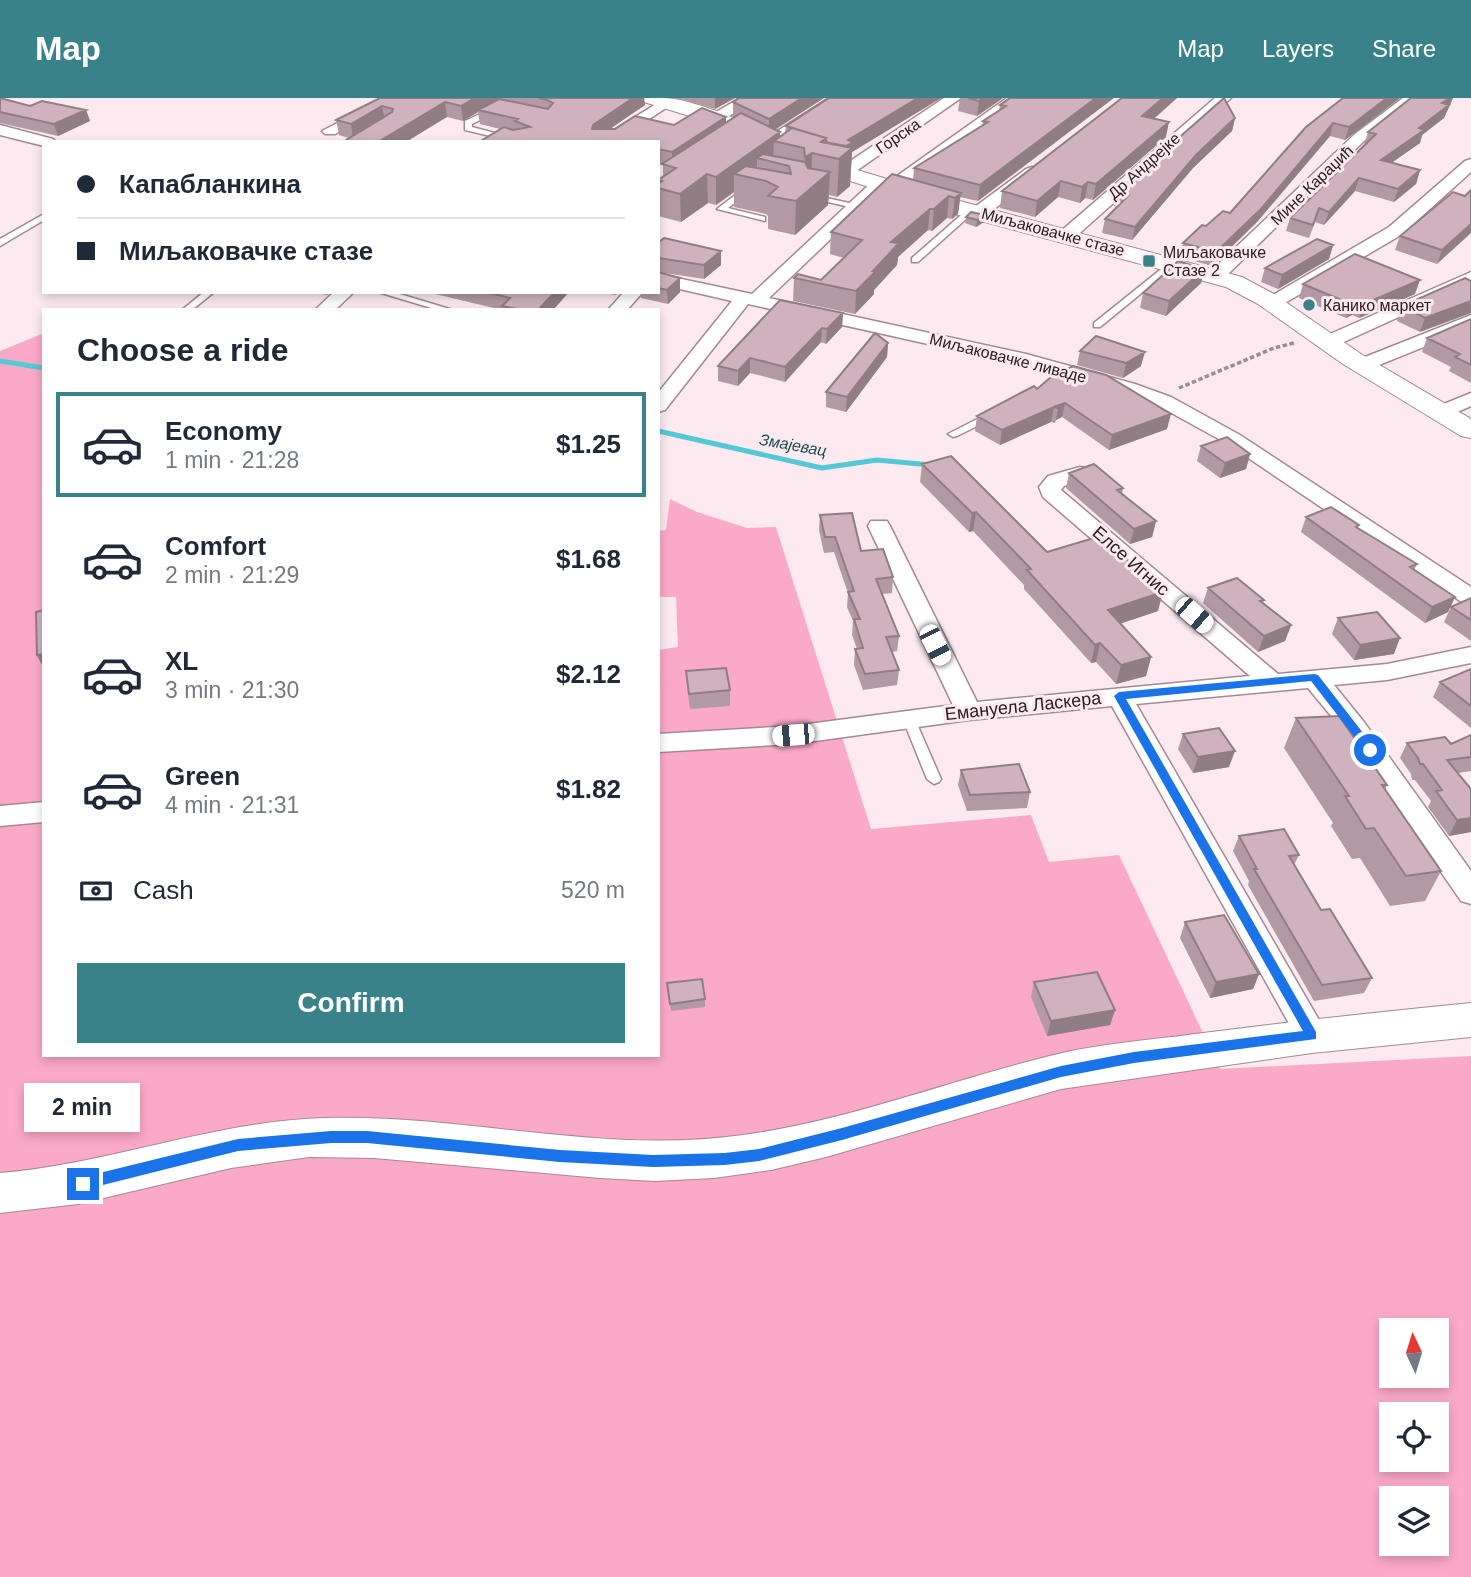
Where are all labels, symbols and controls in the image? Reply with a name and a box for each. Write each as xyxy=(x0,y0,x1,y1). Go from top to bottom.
text: Map xyxy=(35,30,101,67)
text: Map xyxy=(1177,35,1224,62)
text: Layers xyxy=(1262,35,1334,62)
text: Share xyxy=(1372,35,1436,62)
street label: Горска xyxy=(873,115,923,157)
street label: Др Андрејке xyxy=(1105,129,1183,203)
street label: Мине Караџић xyxy=(1268,142,1356,228)
text: Капабланкина xyxy=(119,169,301,199)
street label: Миљаковачке стазе xyxy=(980,205,1126,259)
text: Миљаковачке стазе xyxy=(119,236,373,266)
place label: Миљаковачке Стазе 2 xyxy=(1163,244,1266,279)
marker: Миљаковачке Стазе 2 xyxy=(1141,253,1157,269)
marker: Канико маркет xyxy=(1301,297,1317,313)
place label: Канико маркет xyxy=(1323,297,1432,314)
street label: Миљаковачке ливаде xyxy=(928,330,1088,386)
text: Choose a ride xyxy=(77,332,289,368)
icon: car xyxy=(81,413,144,476)
text: Economy xyxy=(165,416,282,446)
text: $1.25 xyxy=(556,429,621,459)
water label: Змајевац xyxy=(758,431,828,459)
text: 1 min · 21:28 xyxy=(165,447,299,473)
street label: Елсе Игнис xyxy=(1089,522,1173,600)
icon: car xyxy=(81,528,144,591)
text: Comfort xyxy=(165,531,266,561)
text: $1.68 xyxy=(556,544,621,574)
text: 2 min · 21:29 xyxy=(165,562,299,588)
car xyxy=(1172,593,1217,637)
car xyxy=(917,622,954,668)
icon: car xyxy=(81,643,144,706)
text: XL xyxy=(165,646,198,676)
text: $2.12 xyxy=(556,659,621,689)
text: 3 min · 21:30 xyxy=(165,677,299,703)
street label: Емануела Ласкера xyxy=(944,688,1103,724)
car xyxy=(772,723,815,747)
route start xyxy=(1354,734,1386,766)
icon: car xyxy=(81,758,144,821)
text: Green xyxy=(165,761,240,791)
text: $1.82 xyxy=(556,774,621,804)
text: 4 min · 21:31 xyxy=(165,792,299,818)
icon: cash xyxy=(77,872,115,910)
text: Cash xyxy=(133,875,194,905)
text: 520 m xyxy=(561,877,625,903)
button: Confirm xyxy=(77,963,625,1043)
callout: 2 min xyxy=(25,1082,141,1132)
text: 2 min xyxy=(52,1094,112,1120)
route end xyxy=(67,1168,99,1200)
north arrow xyxy=(1379,1318,1449,1388)
map controls xyxy=(1379,1318,1449,1556)
button: locate xyxy=(1379,1402,1449,1472)
button: layers xyxy=(1379,1486,1449,1556)

